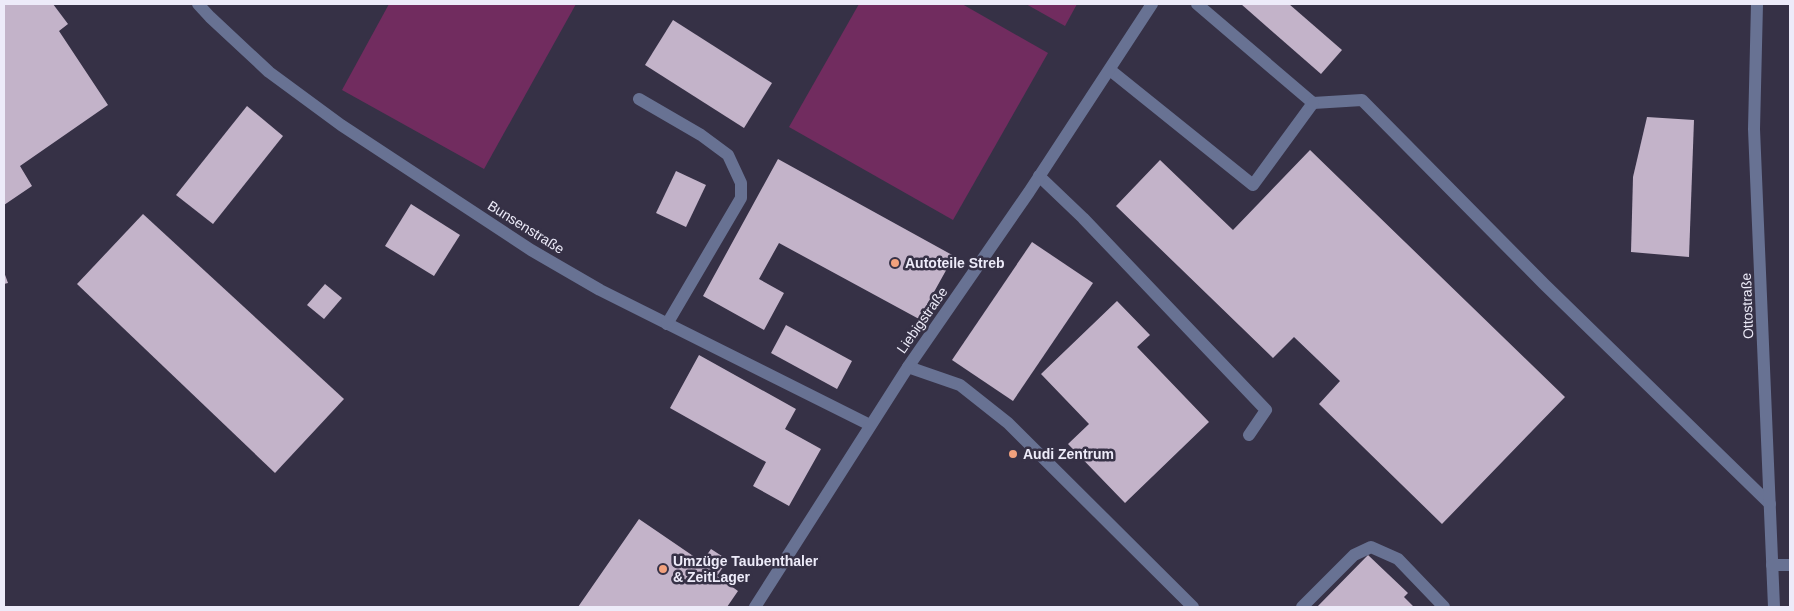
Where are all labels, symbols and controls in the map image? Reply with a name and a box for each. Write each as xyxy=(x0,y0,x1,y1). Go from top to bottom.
street label: Bunsenstraße xyxy=(485,197,567,257)
place label: Autoteile Streb xyxy=(905,255,1005,271)
marker: Autoteile Streb xyxy=(889,257,901,269)
street label: Ottostraße xyxy=(1738,272,1756,339)
street label: Liebigstraße xyxy=(893,284,951,356)
place label: Audi Zentrum xyxy=(1023,446,1114,462)
marker: Audi Zentrum xyxy=(1007,448,1019,460)
place label: Umzüge Taubenthaler & ZeitLager xyxy=(673,553,819,585)
marker: Umzüge Taubenthaler & ZeitLager xyxy=(657,563,669,575)

